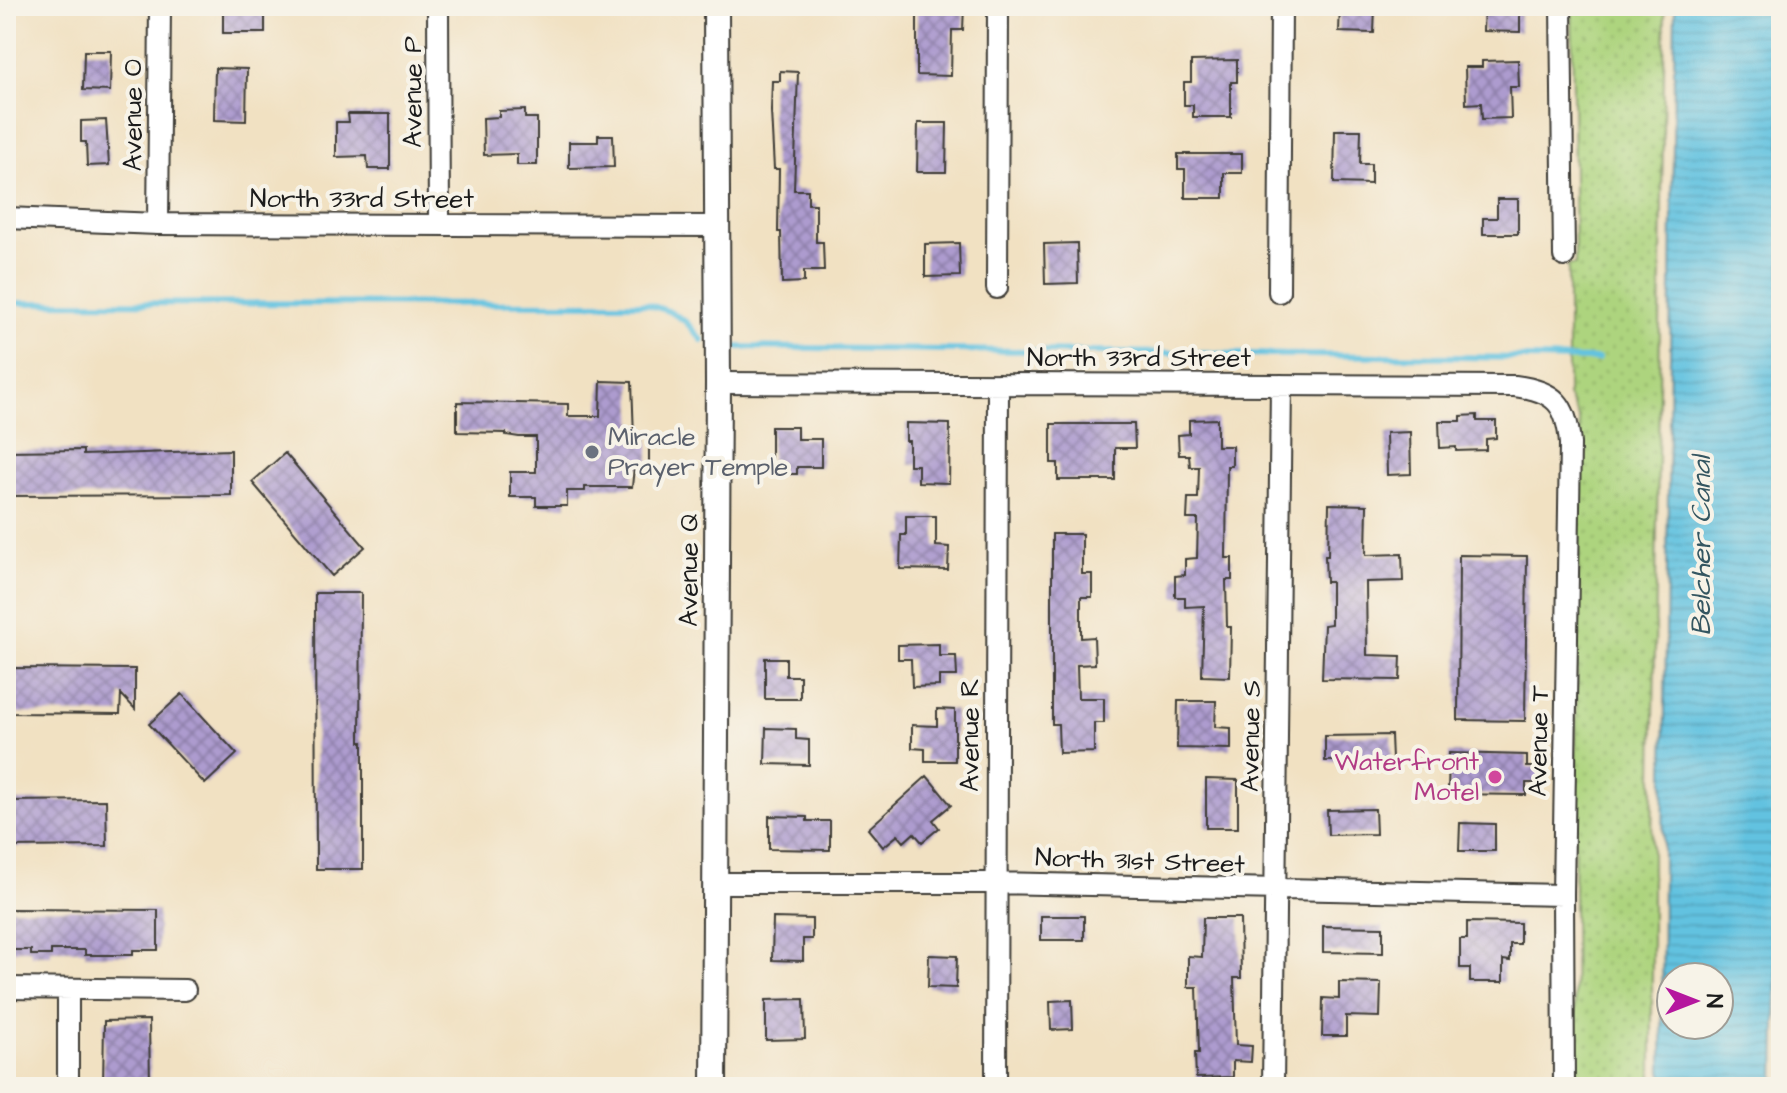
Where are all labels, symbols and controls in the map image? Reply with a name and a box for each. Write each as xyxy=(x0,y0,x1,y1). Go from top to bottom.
street label: Avenue P xyxy=(395,36,431,148)
street label: Avenue O xyxy=(115,59,151,171)
street label: North 33rd Street xyxy=(250,181,474,217)
street label: North 33rd Street xyxy=(1027,340,1251,376)
place label: Miracle Prayer Temple xyxy=(608,419,788,487)
marker: Miracle Prayer Temple xyxy=(583,443,601,461)
water label: Belcher Canal xyxy=(1682,453,1721,636)
street label: Avenue Q xyxy=(671,513,707,627)
street label: Avenue R xyxy=(952,678,988,792)
street label: Avenue S xyxy=(1232,680,1270,792)
street label: Avenue T xyxy=(1520,684,1558,797)
place label: Waterfront Motel xyxy=(1334,744,1479,810)
marker: Waterfront Motel xyxy=(1486,768,1504,786)
street label: North 31st Street xyxy=(1035,839,1246,883)
north arrow xyxy=(1655,961,1735,1041)
text: N xyxy=(1698,994,1729,1008)

